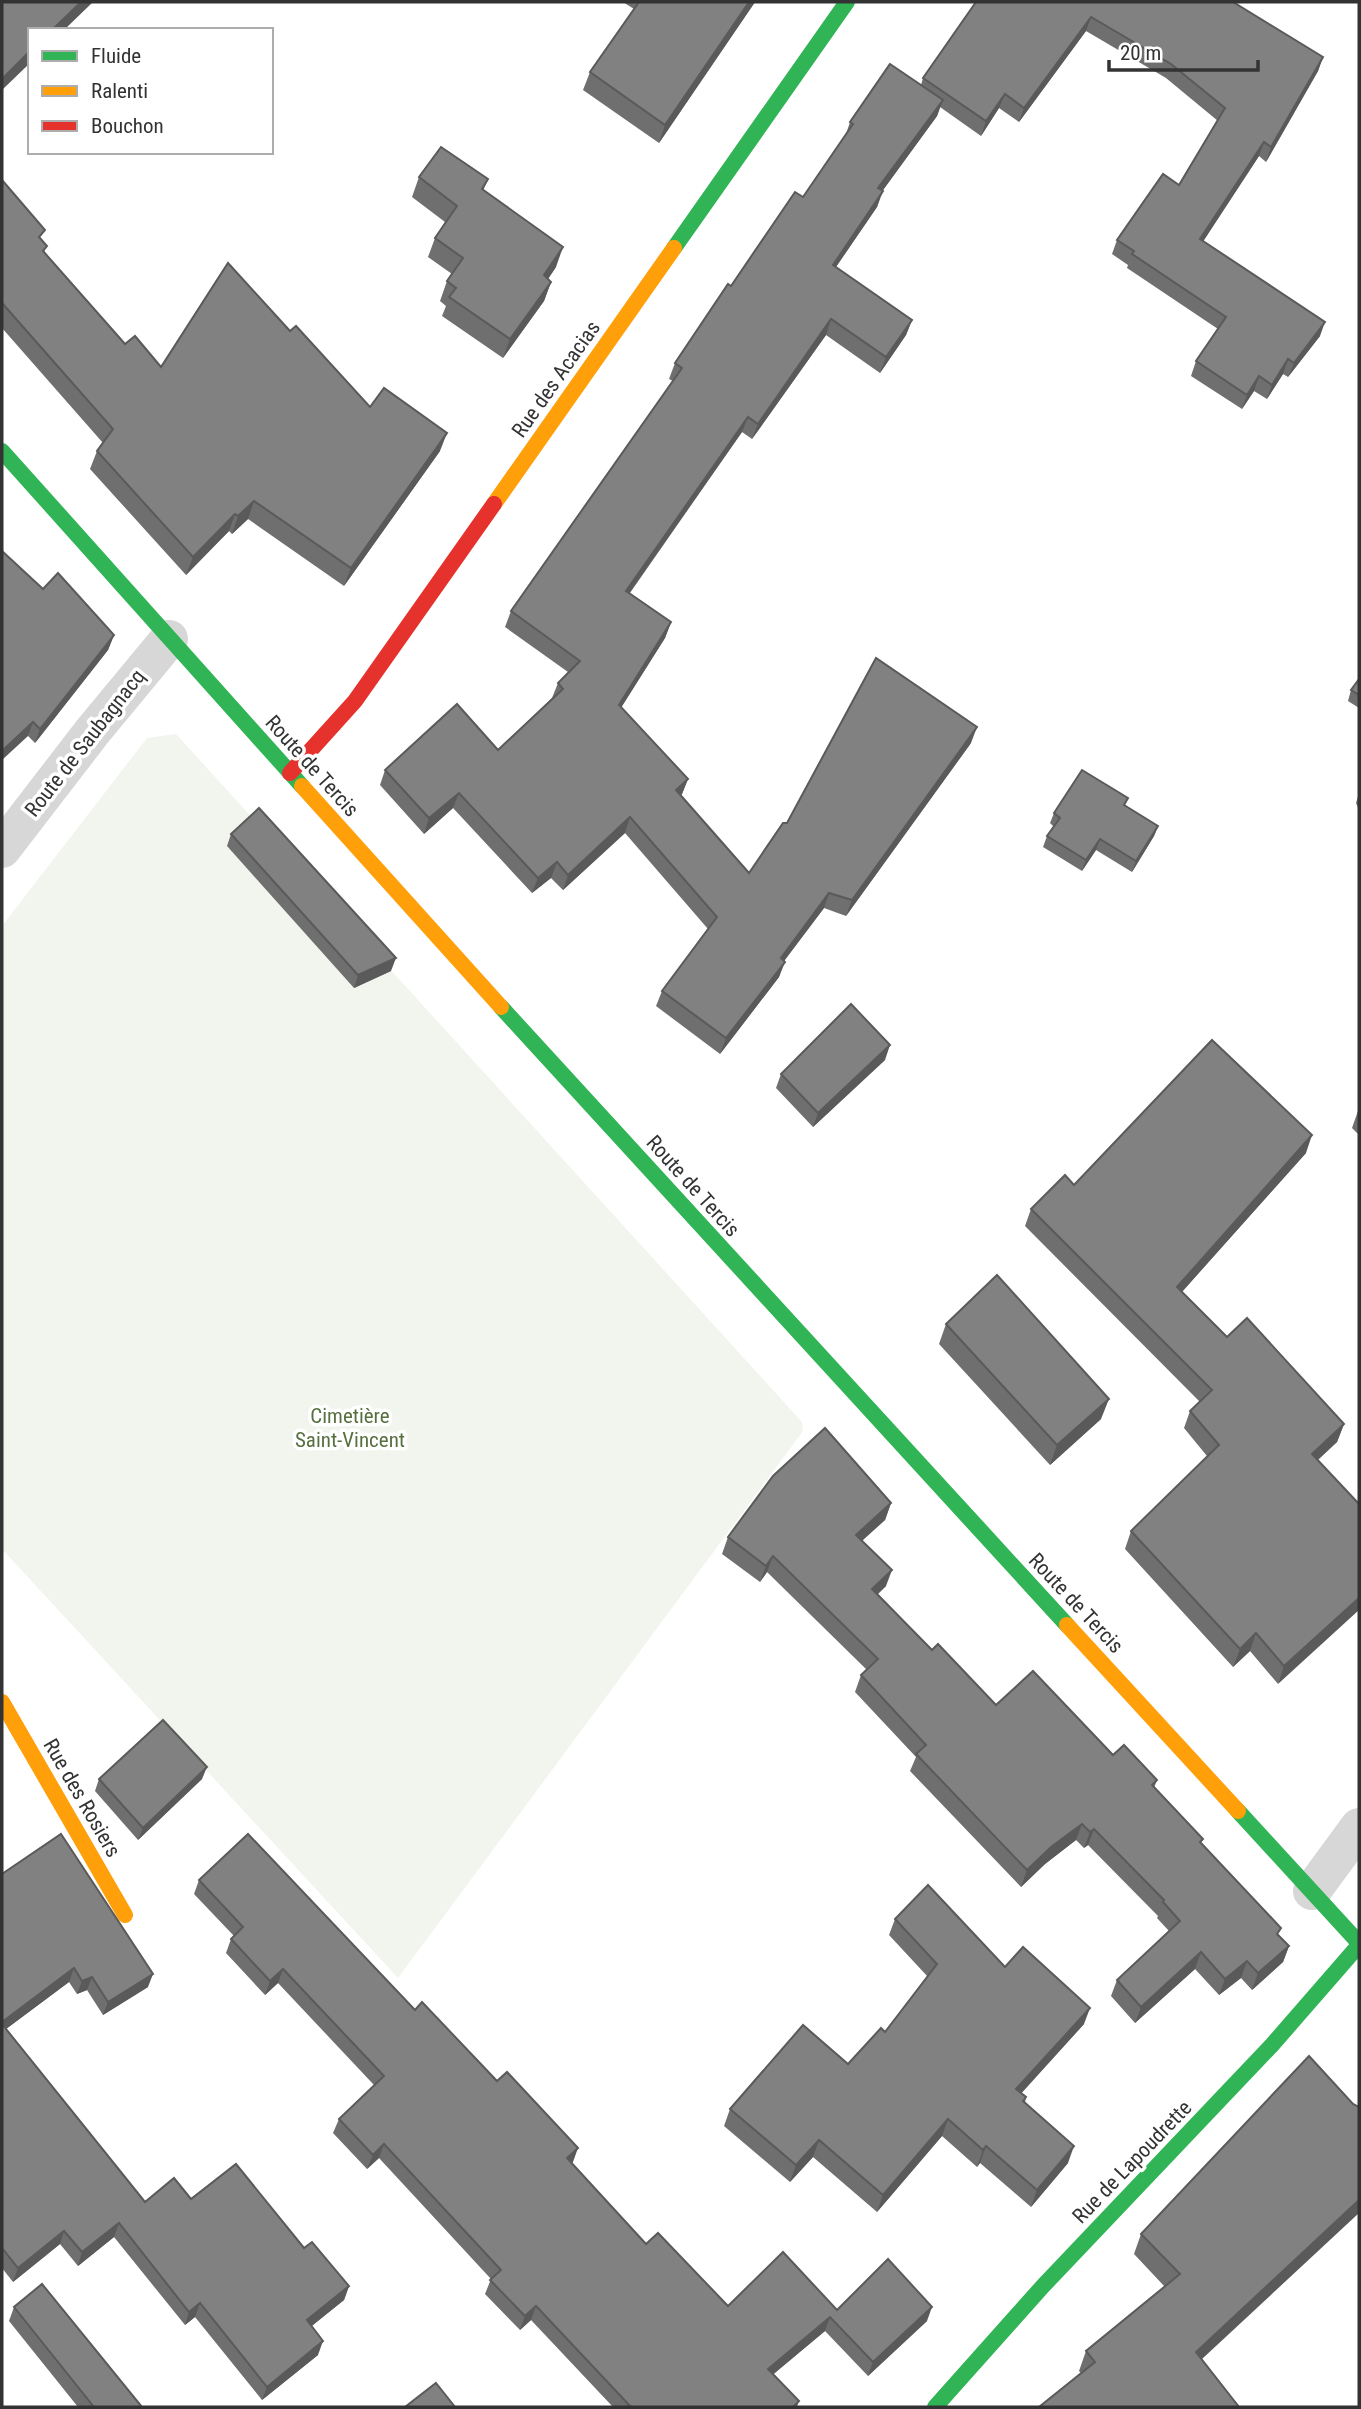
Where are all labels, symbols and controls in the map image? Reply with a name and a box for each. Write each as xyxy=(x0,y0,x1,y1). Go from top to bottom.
legend xyxy=(28,28,273,154)
scale bar xyxy=(1109,28,1258,72)
text: 20 m xyxy=(1120,41,1161,65)
text: Fluide xyxy=(91,44,141,68)
text: Ralenti xyxy=(91,79,148,103)
text: Bouchon xyxy=(91,114,164,138)
street label: Rue des Acacias xyxy=(507,316,605,442)
street label: Route de Saubagnacq xyxy=(20,665,150,821)
street label: Route de Tercis xyxy=(260,711,364,821)
street label: Route de Tercis xyxy=(641,1131,745,1241)
park label: Cimetière Saint-Vincent xyxy=(295,1404,405,1452)
street label: Route de Tercis xyxy=(1024,1548,1128,1658)
street label: Rue des Rosiers xyxy=(38,1735,126,1861)
street label: Rue de Lapoudrette xyxy=(1067,2096,1197,2228)

